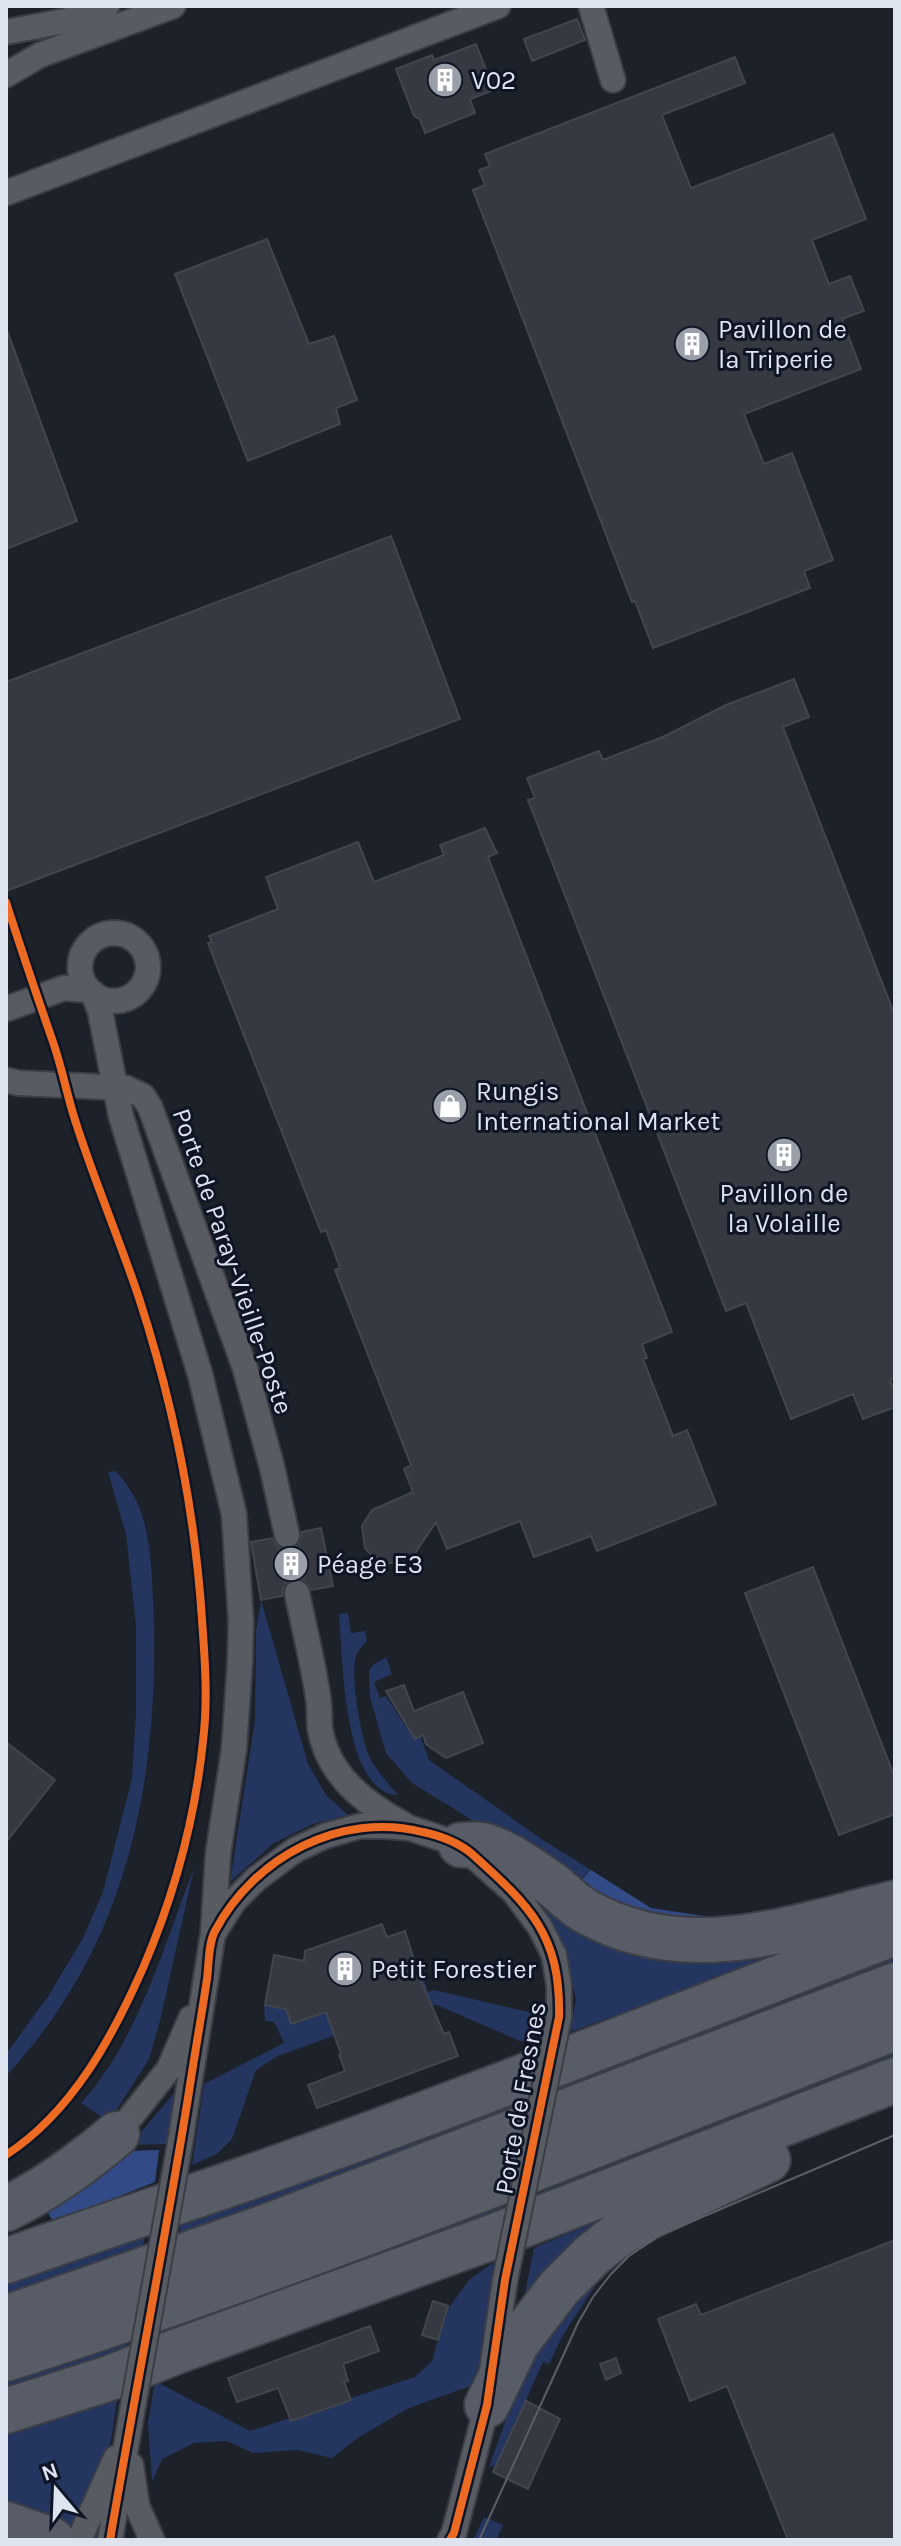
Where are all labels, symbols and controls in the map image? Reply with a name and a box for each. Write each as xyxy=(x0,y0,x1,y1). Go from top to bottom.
building icon: V02 xyxy=(426,61,464,99)
place label: V02 xyxy=(471,65,516,96)
place label: Pavillon de la Triperie xyxy=(718,314,847,375)
building icon: Pavillon de la Triperie xyxy=(673,325,711,363)
place label: Rungis International Market xyxy=(476,1076,720,1137)
shop icon: Rungis International Market xyxy=(431,1087,469,1125)
street label: Porte de Paray-Vieille-Poste xyxy=(166,1104,300,1418)
building icon: Pavillon de la Volaille xyxy=(765,1136,803,1174)
place label: Pavillon de la Volaille xyxy=(720,1178,848,1239)
building icon: Péage E3 xyxy=(272,1545,310,1583)
place label: Péage E3 xyxy=(317,1549,423,1580)
building icon: Petit Forestier xyxy=(326,1950,364,1988)
place label: Petit Forestier xyxy=(371,1954,537,1985)
street label: Porte de Fresnes xyxy=(488,1999,553,2197)
north arrow xyxy=(16,2450,96,2530)
text: N xyxy=(38,2457,62,2487)

